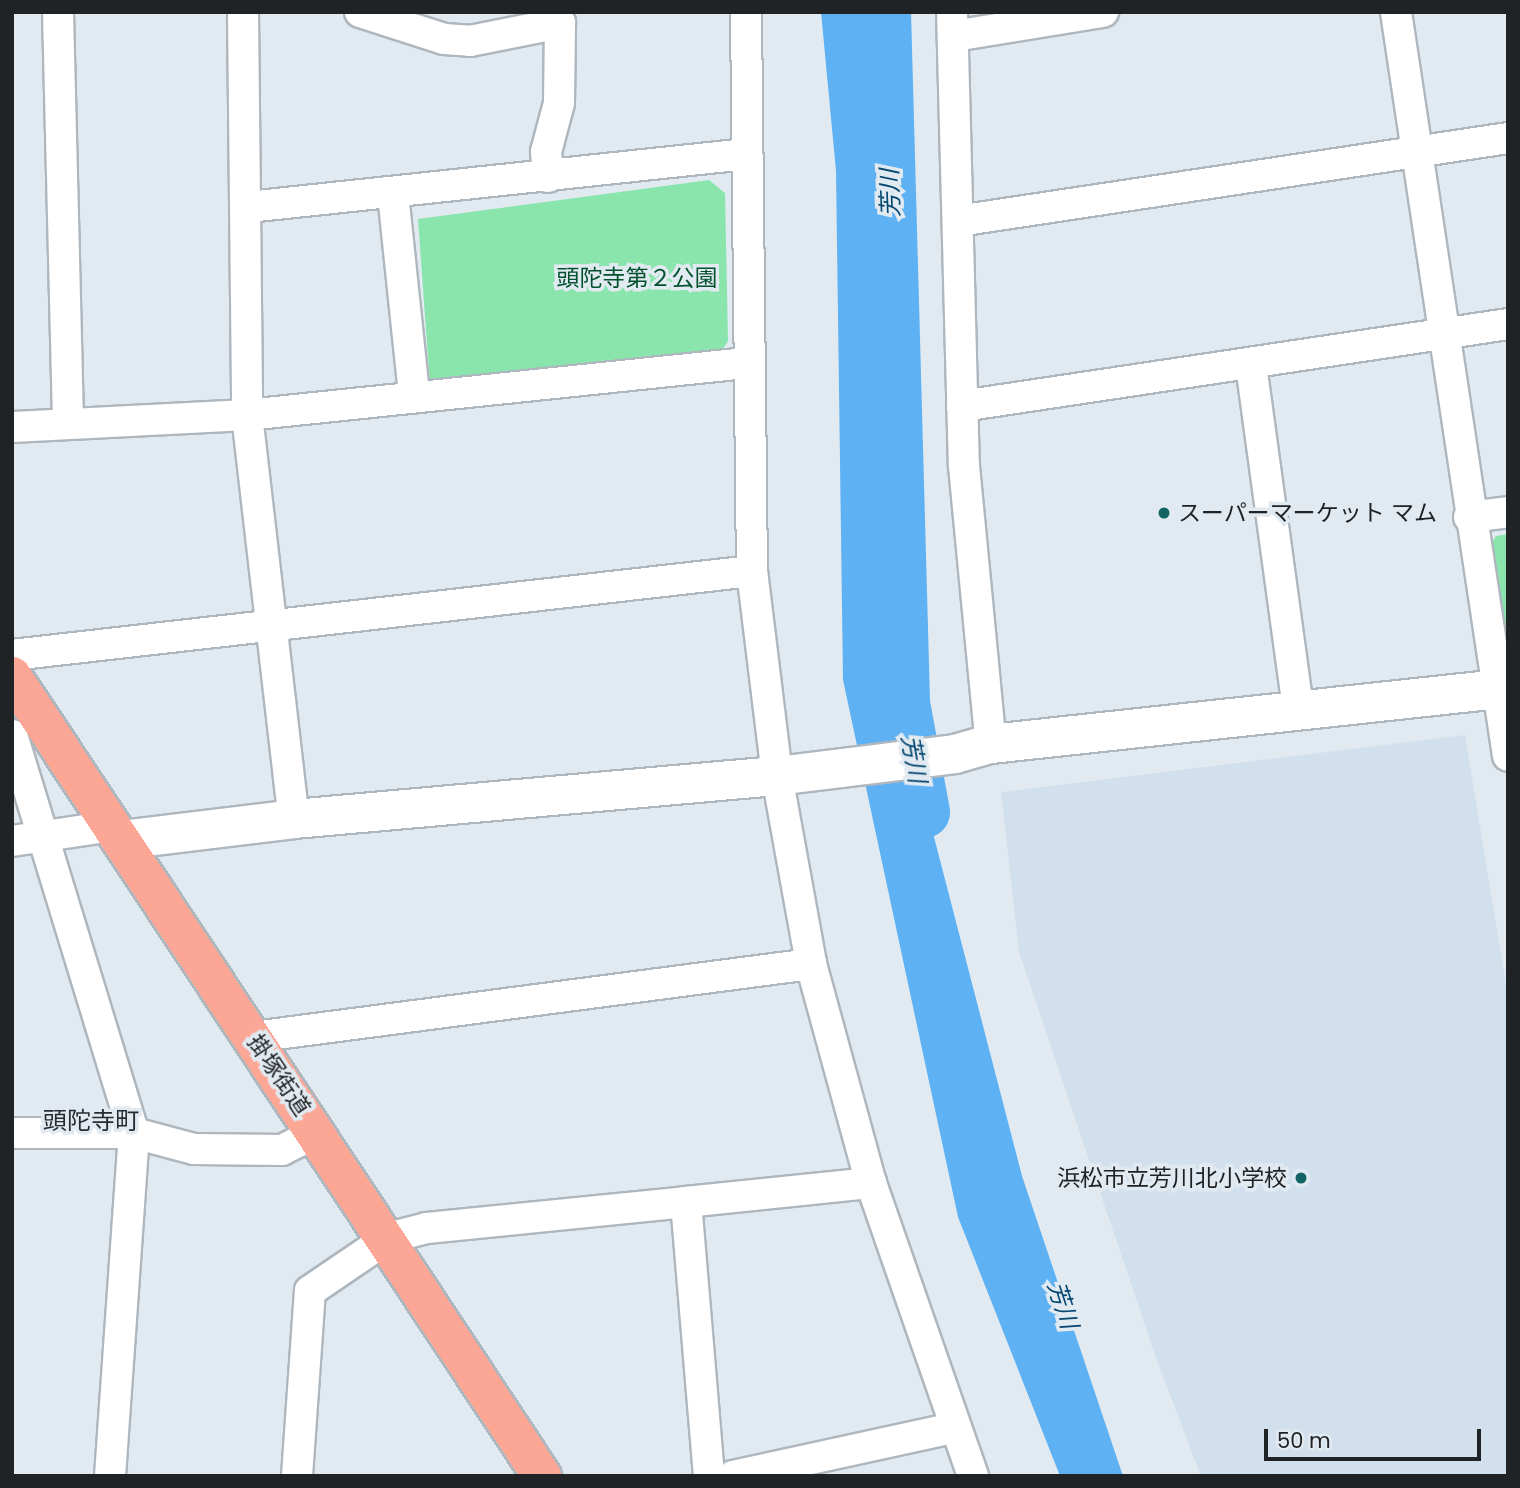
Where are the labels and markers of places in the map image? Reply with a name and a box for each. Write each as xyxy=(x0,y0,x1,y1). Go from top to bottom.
place label: スーパーマーケット マム xyxy=(1178,499,1437,527)
marker: スーパーマーケット マム xyxy=(1156,505,1172,521)
place label: 浜松市立芳川北小学校 xyxy=(1057,1164,1287,1192)
marker: 浜松市立芳川北小学校 xyxy=(1293,1170,1309,1186)

